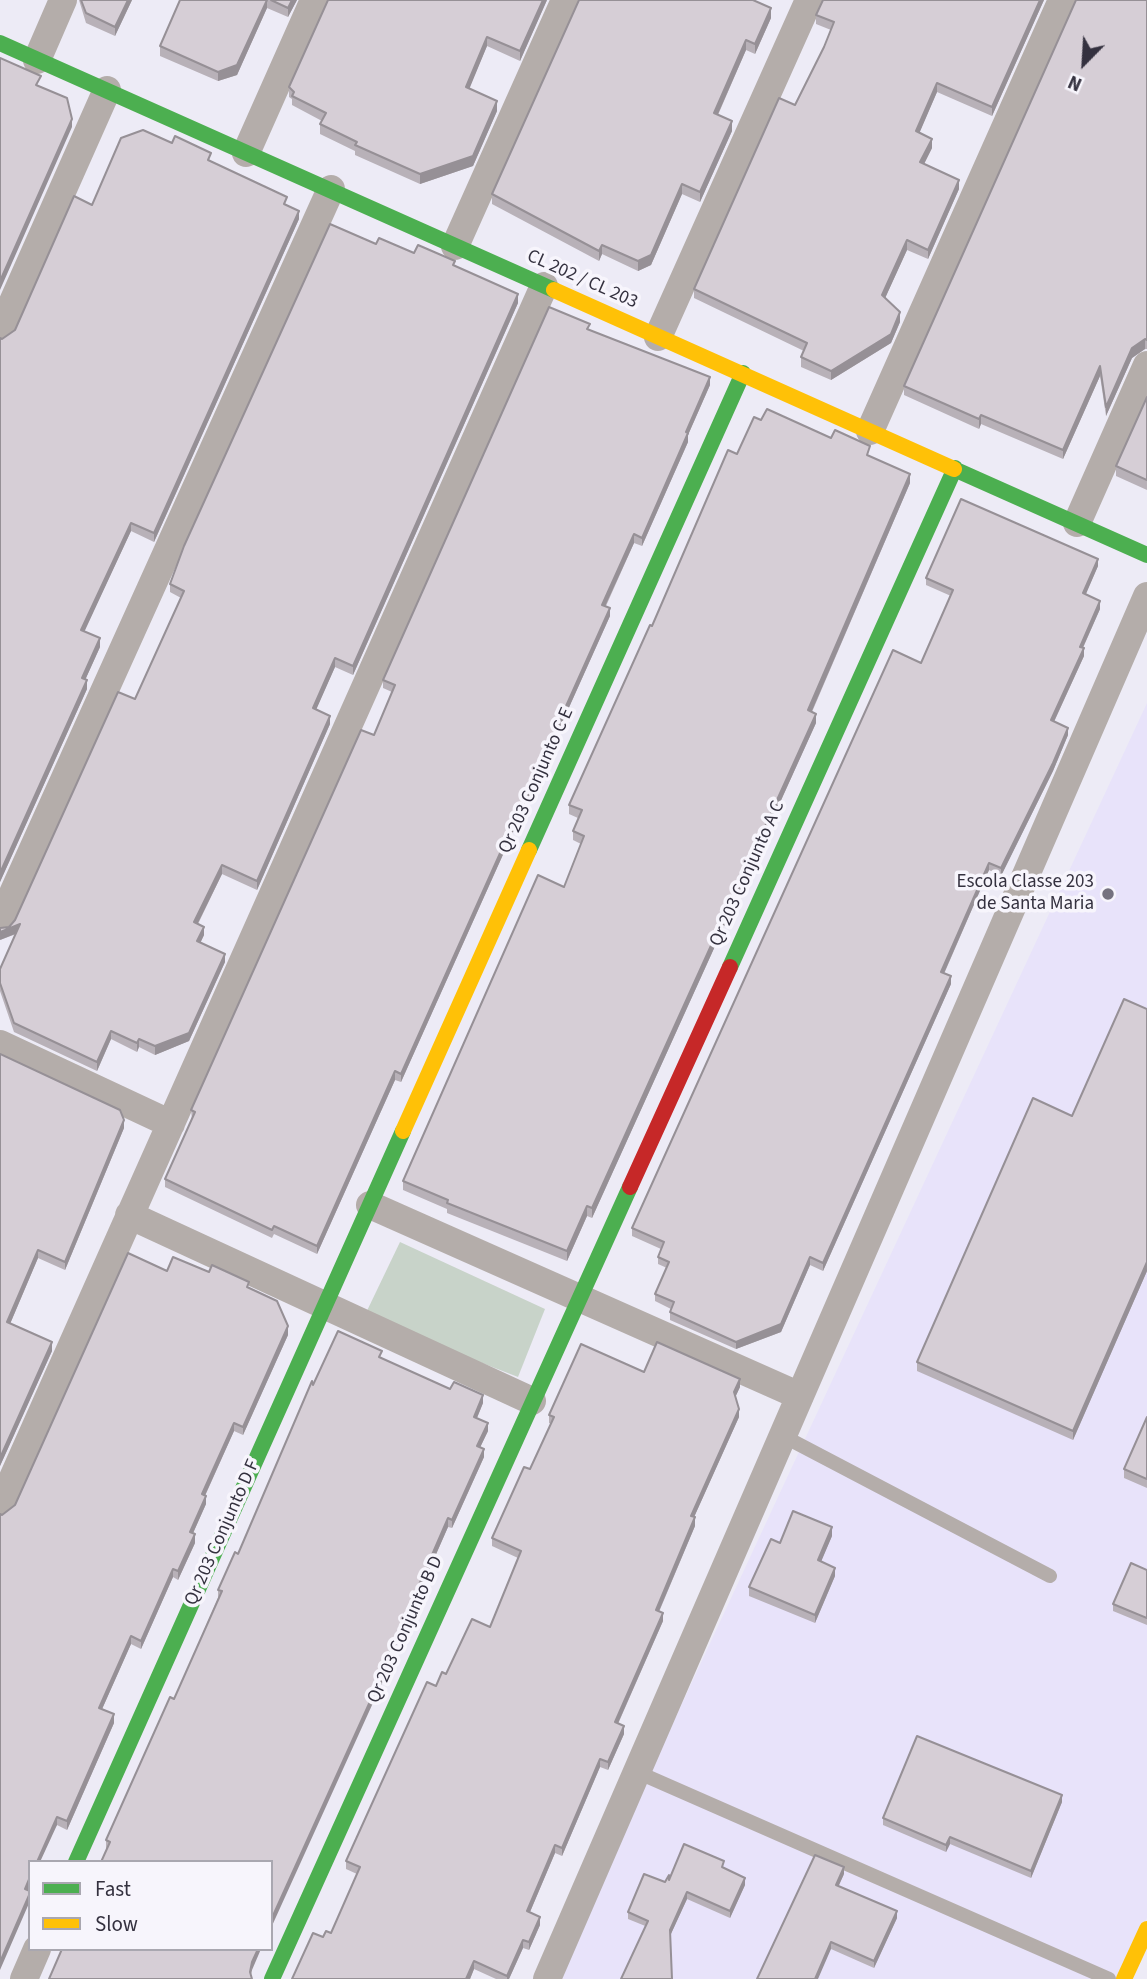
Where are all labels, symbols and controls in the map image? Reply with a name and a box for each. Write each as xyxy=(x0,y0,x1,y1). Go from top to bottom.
north arrow xyxy=(1049,28,1119,98)
text: N xyxy=(1064,68,1087,98)
street label: CL 202 / CL 203 xyxy=(523,245,641,315)
street label: Qr 203 Conjunto C E xyxy=(495,705,579,857)
street label: Qr 203 Conjunto A C xyxy=(706,798,790,950)
place label: Escola Classe 203 de Santa Maria xyxy=(957,872,1094,916)
marker: Escola Classe 203 de Santa Maria xyxy=(1100,886,1116,902)
street label: Qr 203 Conjunto D F xyxy=(181,1457,265,1609)
street label: Qr 203 Conjunto B D xyxy=(363,1553,449,1707)
legend xyxy=(28,1860,273,1951)
text: Fast xyxy=(95,1874,131,1904)
text: Slow xyxy=(95,1909,138,1939)

